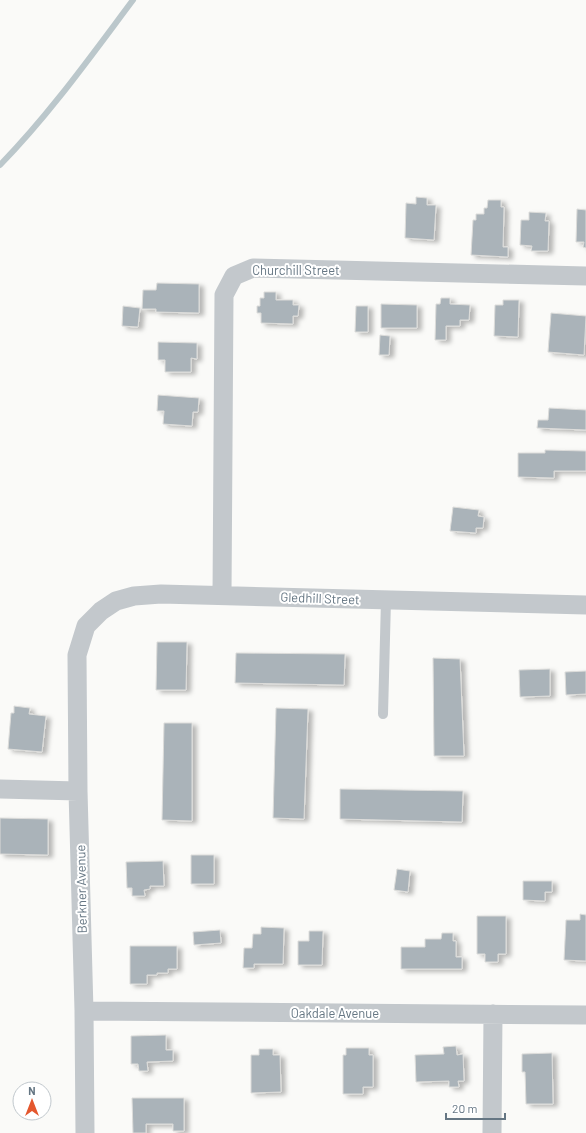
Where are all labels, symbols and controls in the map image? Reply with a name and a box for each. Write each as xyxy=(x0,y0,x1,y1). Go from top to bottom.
street label: Churchill Street xyxy=(252,262,340,278)
street label: Gledhill Street xyxy=(280,589,360,607)
street label: Berkner Avenue xyxy=(72,844,90,934)
street label: Oakdale Avenue xyxy=(291,1005,379,1021)
north arrow xyxy=(12,1081,52,1121)
text: N xyxy=(28,1084,36,1097)
scale bar xyxy=(446,1095,505,1121)
text: 20 m xyxy=(452,1101,478,1115)

